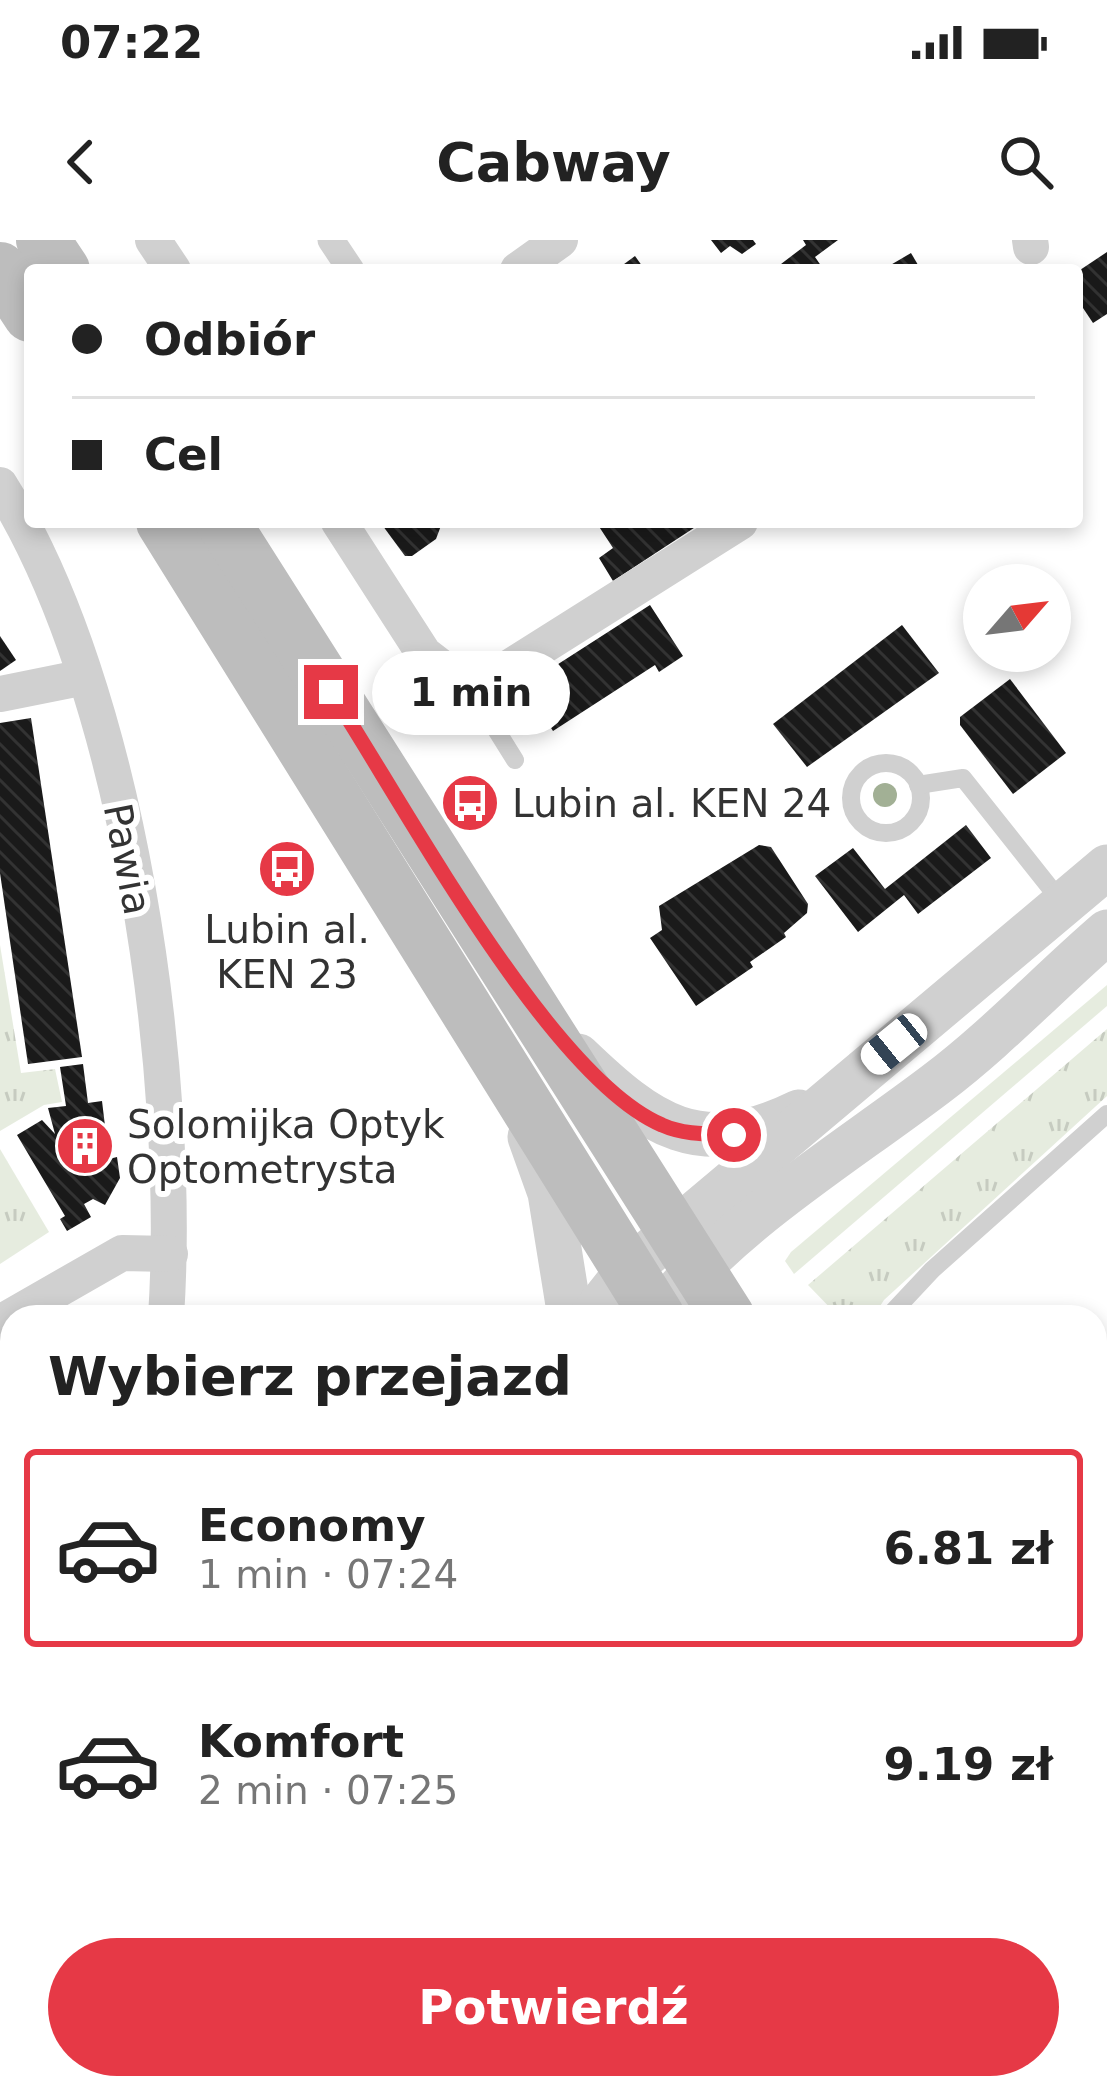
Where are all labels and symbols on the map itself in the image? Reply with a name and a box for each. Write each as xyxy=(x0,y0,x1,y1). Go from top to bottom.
north arrow xyxy=(963,564,1071,672)
callout: 1 min xyxy=(373,650,571,734)
route end xyxy=(304,665,358,719)
bus stop icon: Lubin al. KEN 24 xyxy=(439,772,501,834)
place label: Lubin al. KEN 24 xyxy=(512,781,831,826)
street label: Pawia xyxy=(95,800,160,919)
bus stop icon: Lubin al. KEN 23 xyxy=(256,838,318,900)
place label: Lubin al. KEN 23 xyxy=(204,907,370,997)
car xyxy=(855,1007,933,1081)
place label: Solomijka Optyk Optometrysta xyxy=(127,1102,445,1192)
route start xyxy=(707,1108,761,1162)
building icon: Solomijka Optyk Optometrysta xyxy=(54,1115,116,1177)

